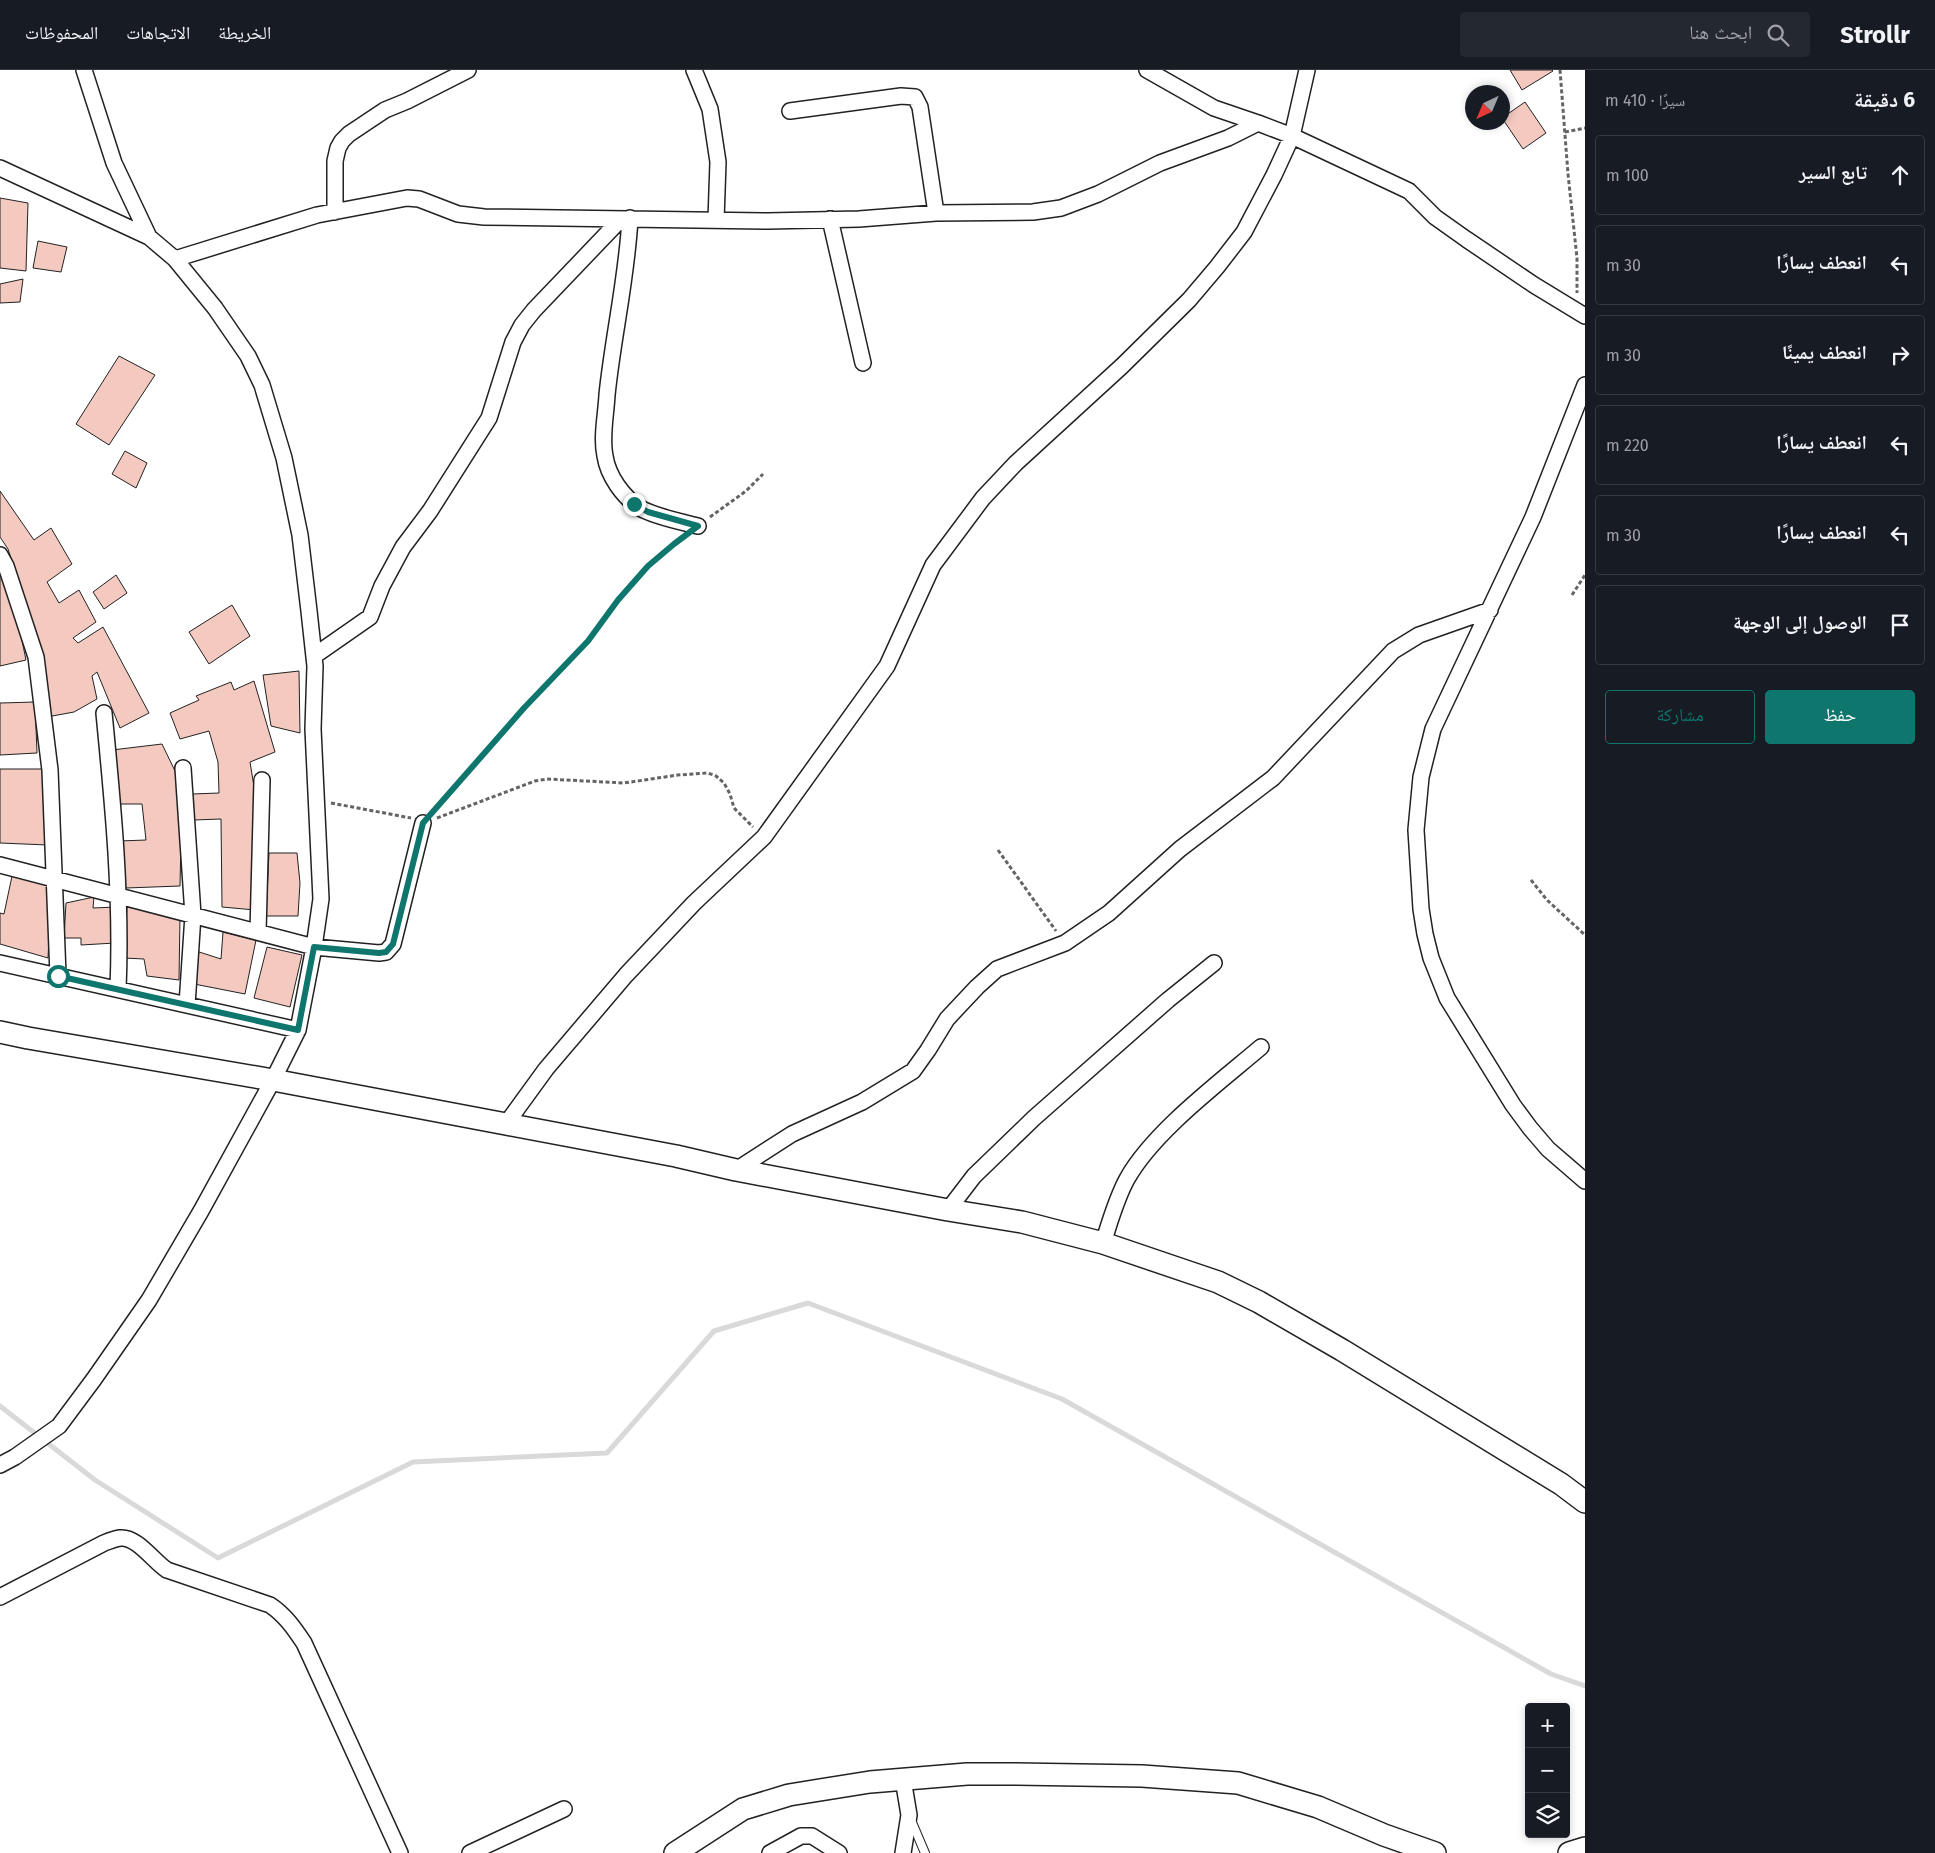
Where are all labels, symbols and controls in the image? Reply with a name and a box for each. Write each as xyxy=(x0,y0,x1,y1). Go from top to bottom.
search box xyxy=(1460,12,1810,57)
text: ابحث هنا xyxy=(1689,21,1752,44)
icon: search xyxy=(1764,21,1792,49)
text: Strollr xyxy=(1840,21,1910,49)
text: المحفوظات xyxy=(25,22,98,44)
text: الاتجاهات xyxy=(126,22,190,44)
text: الخريطة xyxy=(218,22,271,44)
north arrow xyxy=(1465,85,1510,130)
text: 6 دقيقة xyxy=(1854,87,1915,113)
text: سيرًا · 410 m xyxy=(1605,91,1685,110)
text: تابع السير xyxy=(1799,161,1867,184)
icon: ahead xyxy=(1886,161,1914,189)
text: 100 m xyxy=(1606,166,1649,185)
text: انعطف يسارًا xyxy=(1776,251,1867,274)
icon: left xyxy=(1886,251,1914,279)
text: 30 m xyxy=(1606,256,1641,275)
text: انعطف يمينًا xyxy=(1782,341,1867,364)
icon: right xyxy=(1886,341,1914,369)
text: 30 m xyxy=(1606,346,1641,365)
text: انعطف يسارًا xyxy=(1776,431,1867,454)
icon: left xyxy=(1886,431,1914,459)
text: 220 m xyxy=(1606,436,1649,455)
route end xyxy=(623,493,646,516)
text: انعطف يسارًا xyxy=(1776,521,1867,544)
icon: left xyxy=(1886,521,1914,549)
text: 30 m xyxy=(1606,526,1641,545)
text: الوصول إلى الوجهة xyxy=(1733,611,1867,634)
icon: arrive xyxy=(1886,611,1914,639)
button: مشاركة xyxy=(1605,690,1755,744)
button: حفظ xyxy=(1765,690,1915,744)
route start xyxy=(47,965,70,988)
map controls xyxy=(1525,1703,1570,1838)
button: + xyxy=(1525,1703,1570,1748)
button: − xyxy=(1525,1748,1570,1793)
button: layers xyxy=(1525,1793,1570,1838)

